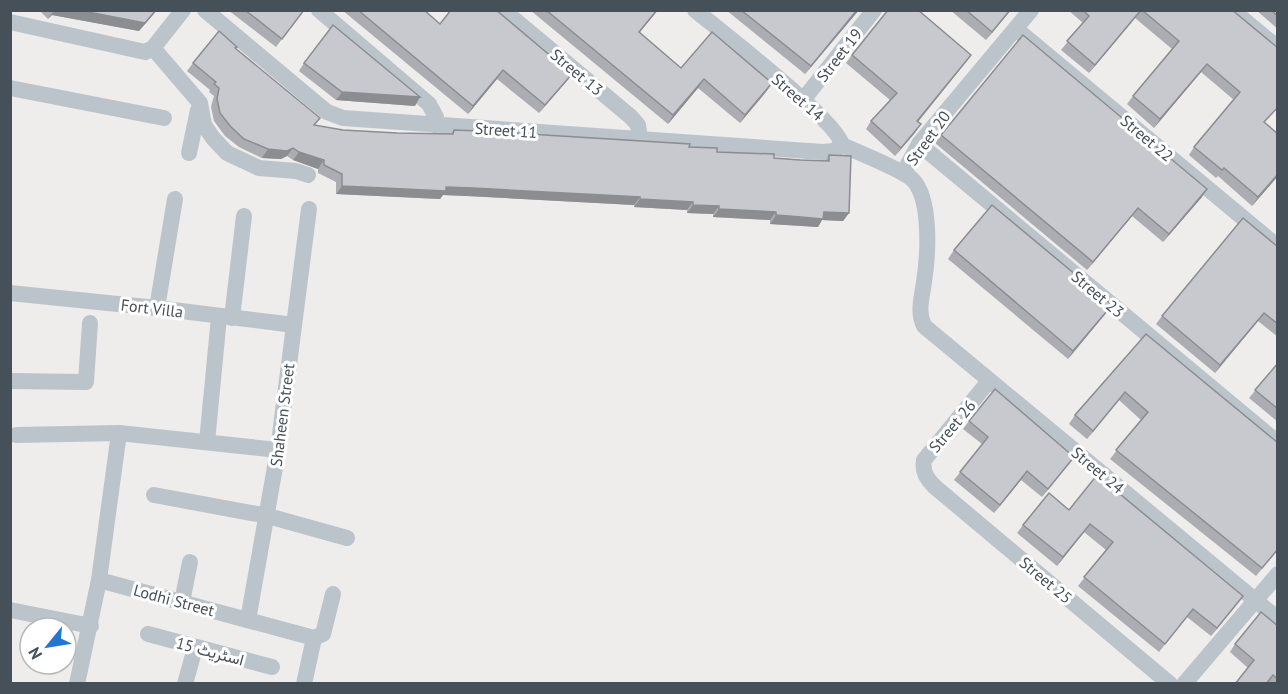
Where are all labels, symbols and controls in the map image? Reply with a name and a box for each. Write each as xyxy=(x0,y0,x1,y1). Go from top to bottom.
street label: Street 19 xyxy=(812,24,866,86)
street label: Street 13 xyxy=(547,44,607,100)
street label: Street 14 xyxy=(768,69,828,125)
street label: Street 20 xyxy=(902,107,955,169)
street label: Street 22 xyxy=(1117,110,1177,166)
street label: Street 11 xyxy=(474,118,538,142)
street label: Street 23 xyxy=(1068,266,1128,322)
street label: Fort Villa xyxy=(120,294,184,322)
street label: Shaheen Street xyxy=(266,362,298,468)
street label: Street 26 xyxy=(924,396,980,456)
street label: Street 24 xyxy=(1068,442,1129,498)
street label: Street 25 xyxy=(1016,552,1076,608)
street label: Lodhi Street xyxy=(131,580,217,621)
north arrow xyxy=(18,616,78,676)
street label: اسٹریٹ 15 xyxy=(174,632,246,671)
text: N xyxy=(24,644,46,663)

